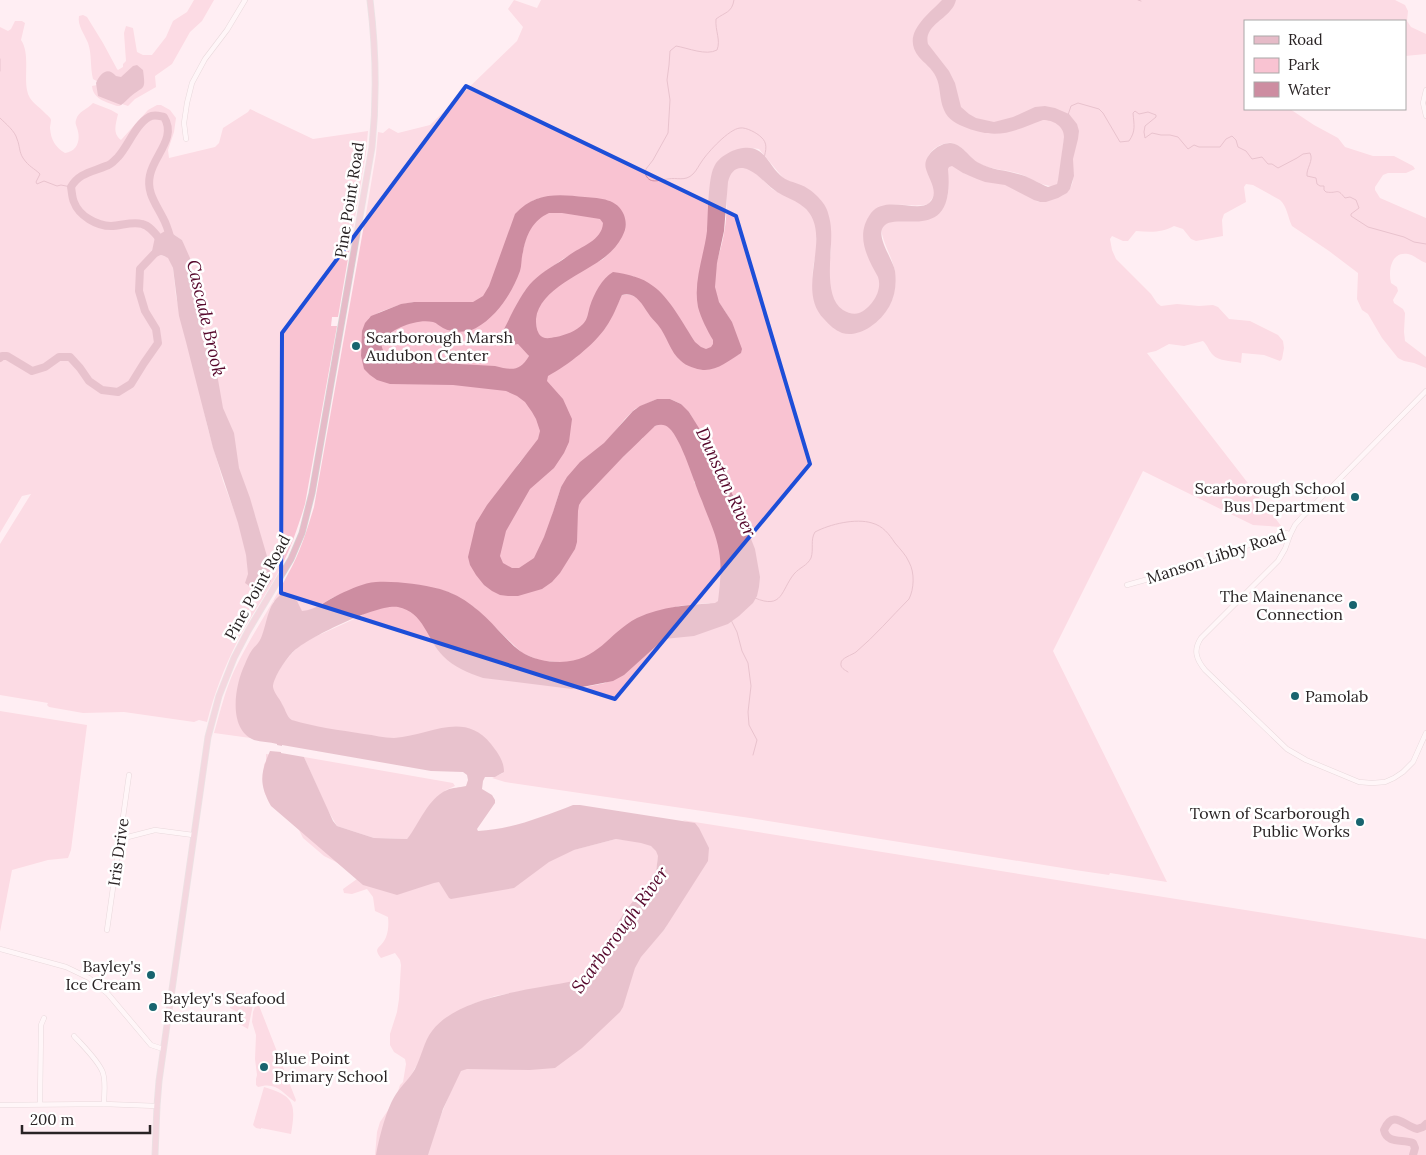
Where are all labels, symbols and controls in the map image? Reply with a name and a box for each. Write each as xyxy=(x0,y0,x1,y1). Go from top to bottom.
legend xyxy=(1244,20,1406,110)
text: Road xyxy=(1288,30,1323,49)
text: Park xyxy=(1288,55,1319,74)
text: Water xyxy=(1288,80,1331,99)
street label: Pine Point Road xyxy=(330,140,368,259)
water label: Cascade Brook xyxy=(182,257,231,378)
place label: Scarborough Marsh Audubon Center xyxy=(365,327,513,365)
marker: Scarborough Marsh Audubon Center xyxy=(350,340,362,352)
water label: Dunstan River xyxy=(691,423,762,541)
place label: Scarborough School Bus Department xyxy=(1195,478,1346,516)
marker: Scarborough School Bus Department xyxy=(1349,491,1361,503)
street label: Manson Libby Road xyxy=(1144,524,1289,588)
street label: Pine Point Road xyxy=(220,530,294,643)
place label: The Mainenance Connection xyxy=(1220,586,1343,624)
marker: The Mainenance Connection xyxy=(1347,599,1359,611)
place label: Pamolab xyxy=(1305,686,1368,706)
marker: Pamolab xyxy=(1289,690,1301,702)
place label: Town of Scarborough Public Works xyxy=(1190,803,1350,841)
street label: Iris Drive xyxy=(103,816,133,887)
marker: Town of Scarborough Public Works xyxy=(1354,816,1366,828)
water label: Scarborough River xyxy=(566,861,674,998)
place label: Bayley's Ice Cream xyxy=(65,956,141,994)
marker: Bayley's Ice Cream xyxy=(145,969,157,981)
place label: Bayley's Seafood Restaurant xyxy=(163,988,286,1026)
marker: Bayley's Seafood Restaurant xyxy=(147,1001,159,1013)
place label: Blue Point Primary School xyxy=(274,1048,388,1086)
marker: Blue Point Primary School xyxy=(258,1061,270,1073)
scale bar xyxy=(22,1102,150,1134)
text: 200 m xyxy=(30,1110,74,1129)

